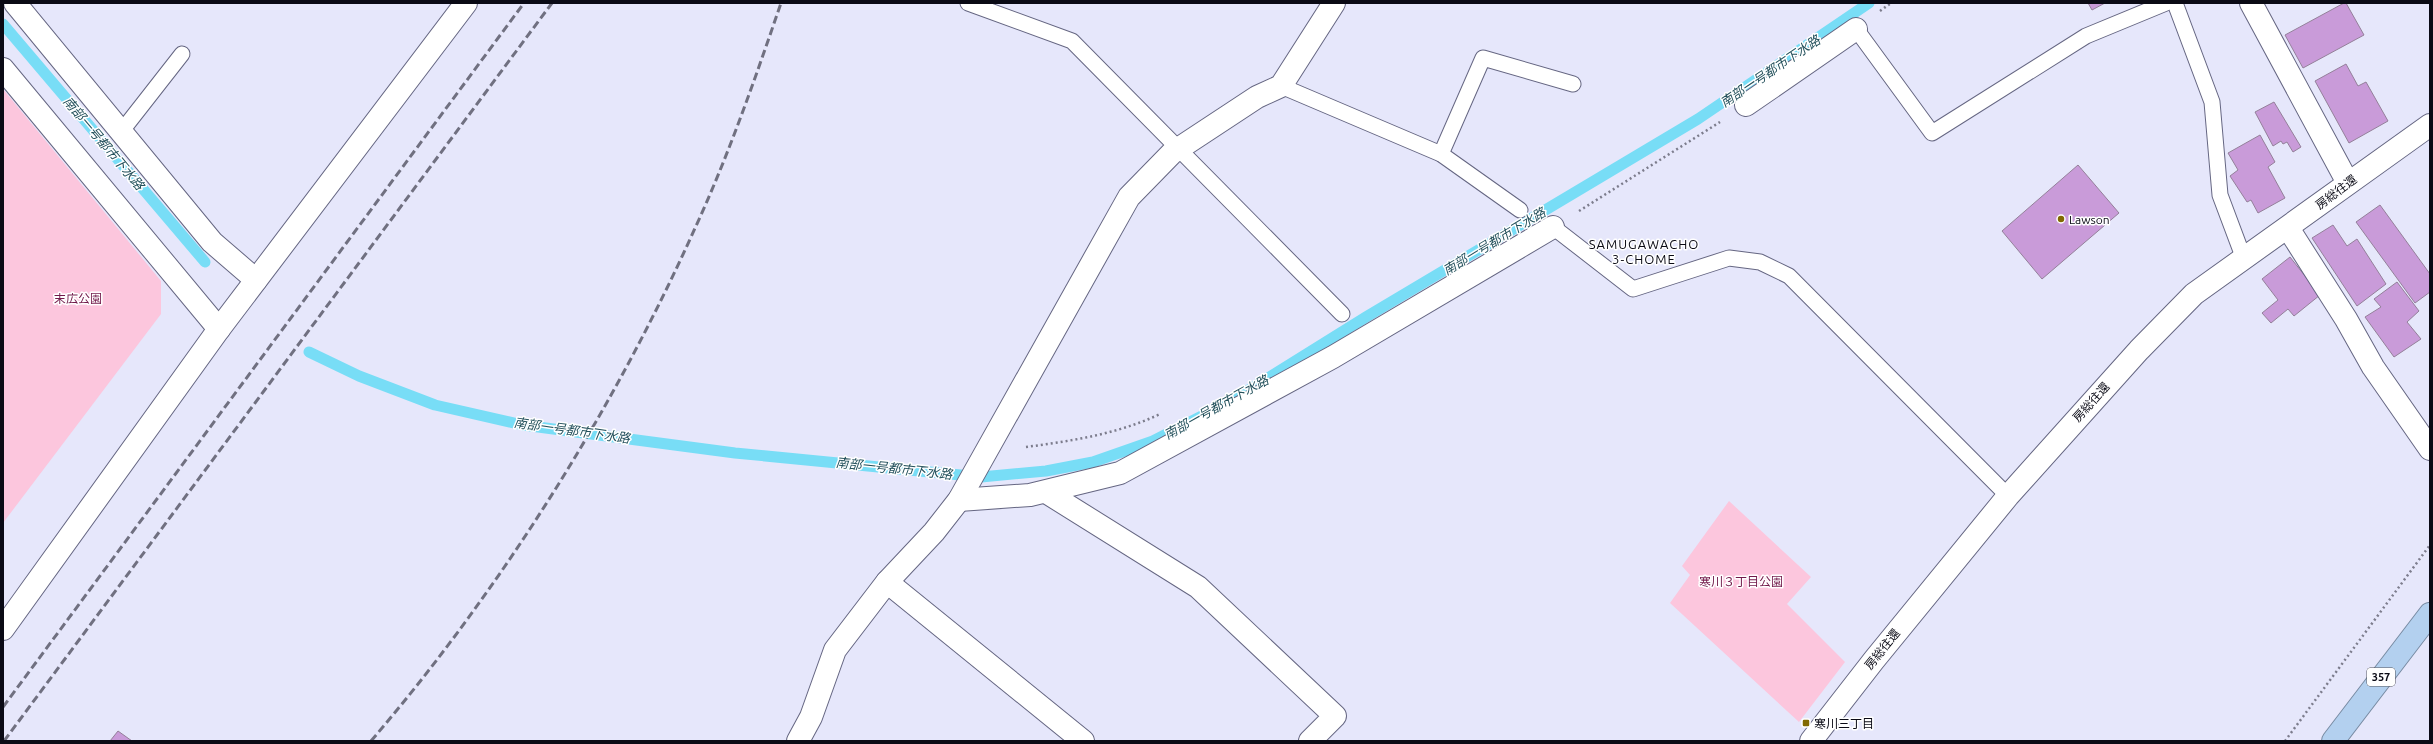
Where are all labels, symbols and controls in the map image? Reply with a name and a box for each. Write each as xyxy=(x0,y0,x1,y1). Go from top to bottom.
water label: 南部一号都市下水路 xyxy=(1718,32,1823,110)
water label: 南部一号都市下水路 xyxy=(61,94,148,193)
street label: 房総往還 xyxy=(2313,172,2359,212)
water label: 南部一号都市下水路 xyxy=(1440,204,1549,277)
place label: Lawson xyxy=(2069,213,2110,226)
marker: Lawson xyxy=(2056,214,2066,224)
district label: SAMUGAWACHO 3-CHOME xyxy=(1589,237,1699,266)
park label: 末広公園 xyxy=(54,292,102,305)
water label: 南部一号都市下水路 xyxy=(1161,372,1271,441)
street label: 房総往還 xyxy=(2070,380,2112,424)
water label: 南部一号都市下水路 xyxy=(513,415,632,445)
water label: 南部一号都市下水路 xyxy=(835,455,954,481)
park label: 寒川３丁目公園 xyxy=(1699,575,1783,588)
street label: 房総往還 xyxy=(1862,626,1902,672)
road number: 357 xyxy=(2367,668,2395,686)
place label: 寒川三丁目 xyxy=(1814,717,1874,730)
marker: 寒川三丁目 xyxy=(1801,718,1811,728)

